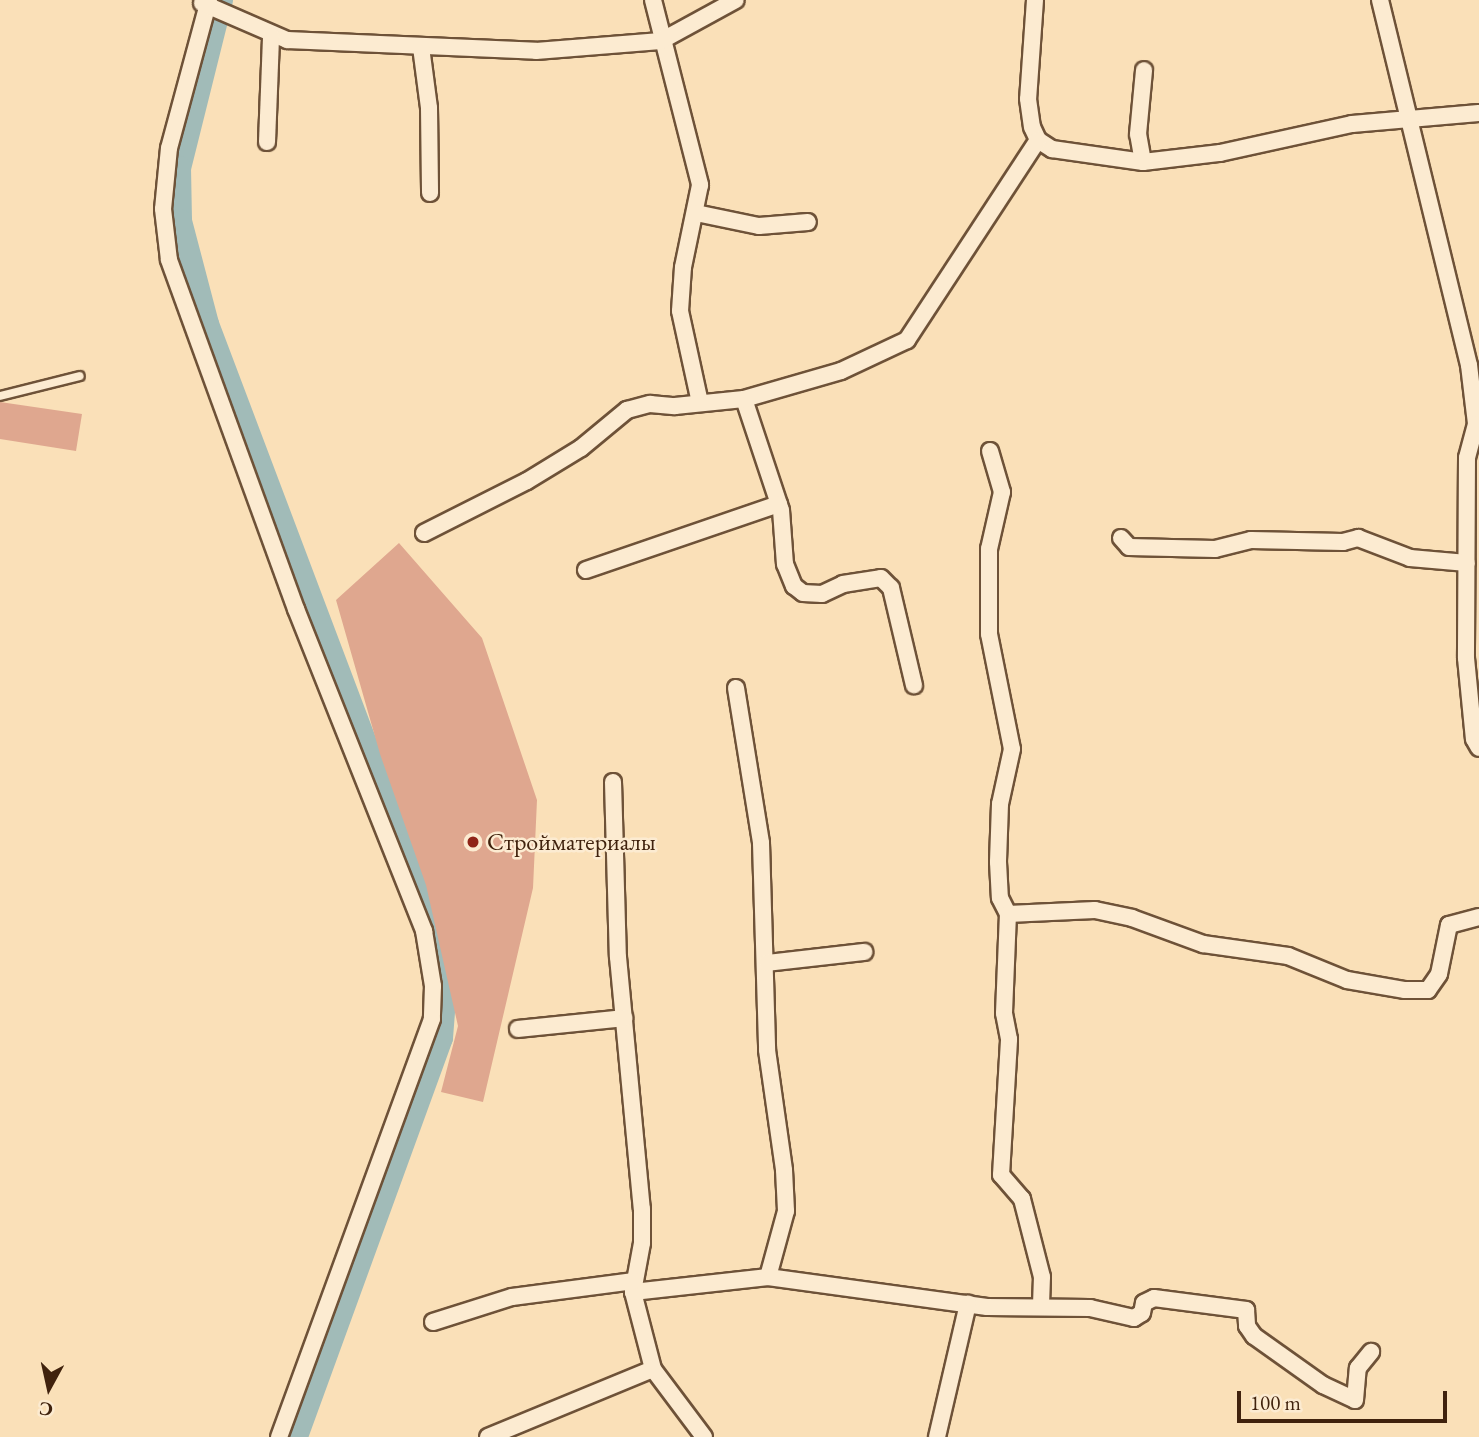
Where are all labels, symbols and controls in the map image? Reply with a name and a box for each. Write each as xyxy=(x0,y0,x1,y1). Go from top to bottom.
place label: Стройматериалы xyxy=(487,828,656,856)
marker: Стройматериалы xyxy=(465,834,481,850)
north arrow xyxy=(14,1353,84,1423)
scale bar xyxy=(1241,1378,1451,1422)
text: 100 m xyxy=(1250,1389,1301,1416)
text: С xyxy=(38,1396,54,1423)

